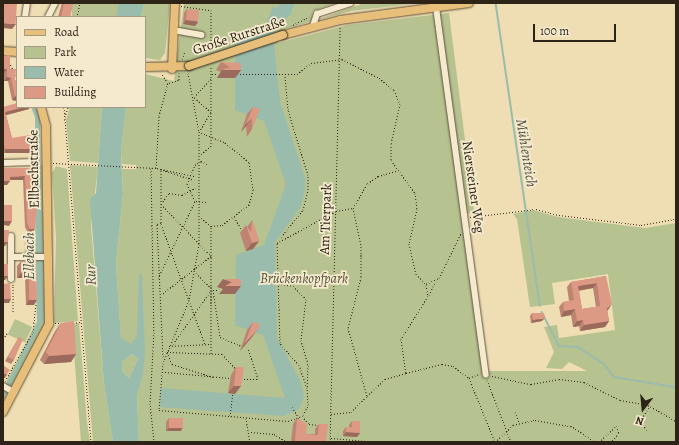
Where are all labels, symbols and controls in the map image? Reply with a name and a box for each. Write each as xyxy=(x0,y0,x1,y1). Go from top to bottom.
street label: Große Rurstraße xyxy=(191,13,287,59)
legend xyxy=(16,16,146,108)
scale bar xyxy=(535,16,618,42)
text: 100 m xyxy=(540,23,569,39)
text: Road xyxy=(54,24,79,40)
text: Park xyxy=(54,44,77,60)
text: Water xyxy=(54,64,84,80)
text: Building xyxy=(54,84,96,100)
water label: Mühlenteich xyxy=(512,117,540,189)
street label: Ellbachstraße xyxy=(25,130,43,208)
street label: Niersteiner Weg xyxy=(458,140,488,234)
street label: Am Tierpark xyxy=(316,183,336,255)
water label: Ellebach xyxy=(21,232,39,280)
water label: Rur xyxy=(82,264,100,286)
park label: Brückenkopfpark xyxy=(260,271,348,287)
north arrow xyxy=(623,389,663,429)
text: N xyxy=(634,413,645,429)

